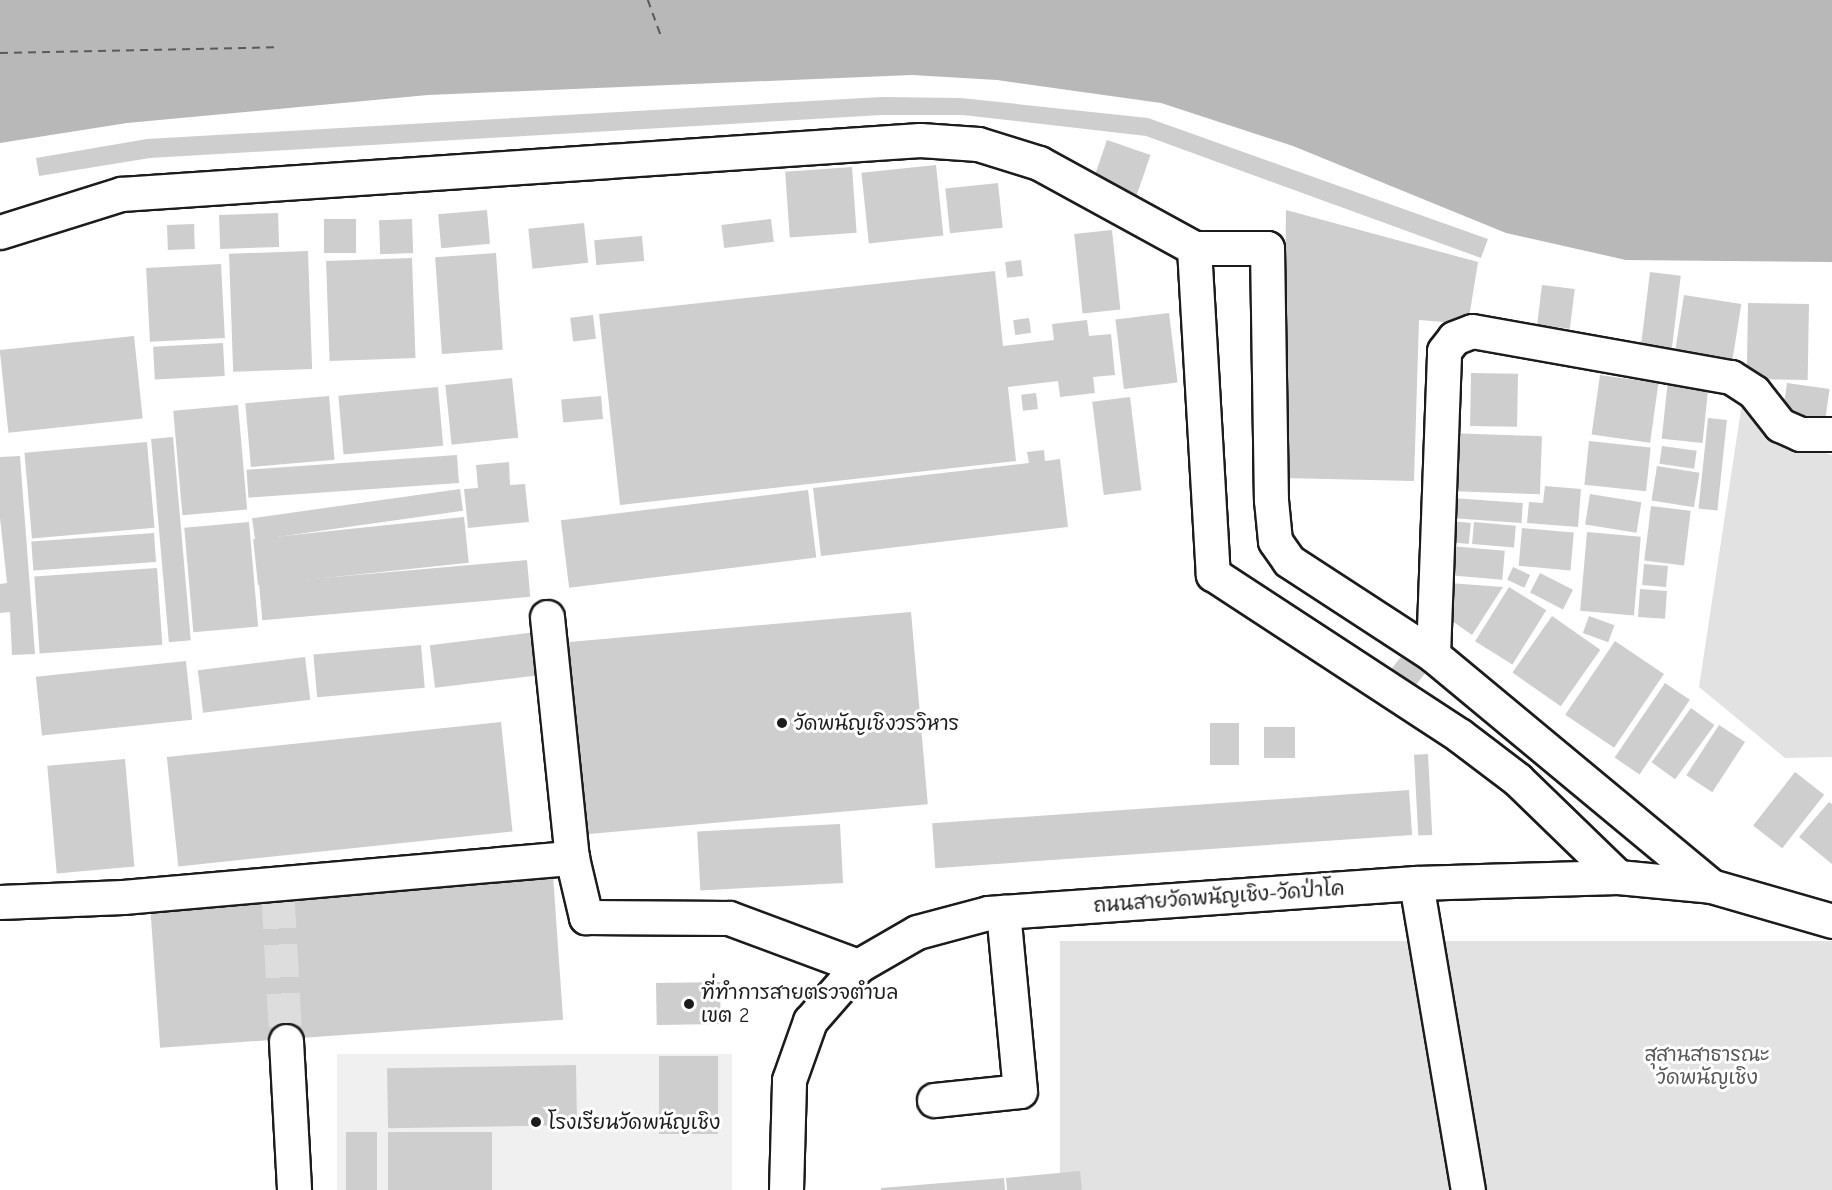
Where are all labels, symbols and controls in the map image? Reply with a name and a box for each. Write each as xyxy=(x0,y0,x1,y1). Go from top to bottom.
place label: วัดพนัญเชิงวรวิหาร xyxy=(794,711,959,735)
marker: วัดพนัญเชิงวรวิหาร xyxy=(775,716,789,730)
street label: ถนนสายวัดพนัญเชิง-วัดป่าโค xyxy=(1093,876,1345,918)
place label: ที่ทำการสายตรวจตำบล เขต 2 xyxy=(701,981,898,1028)
marker: ที่ทำการสายตรวจตำบล เขต 2 xyxy=(682,997,696,1011)
park label: สุสานสาธารณะ วัดพนัญเชิง xyxy=(1644,1043,1770,1090)
place label: โรงเรียนวัดพนัญเชิง xyxy=(548,1110,720,1134)
marker: โรงเรียนวัดพนัญเชิง xyxy=(529,1115,543,1129)

